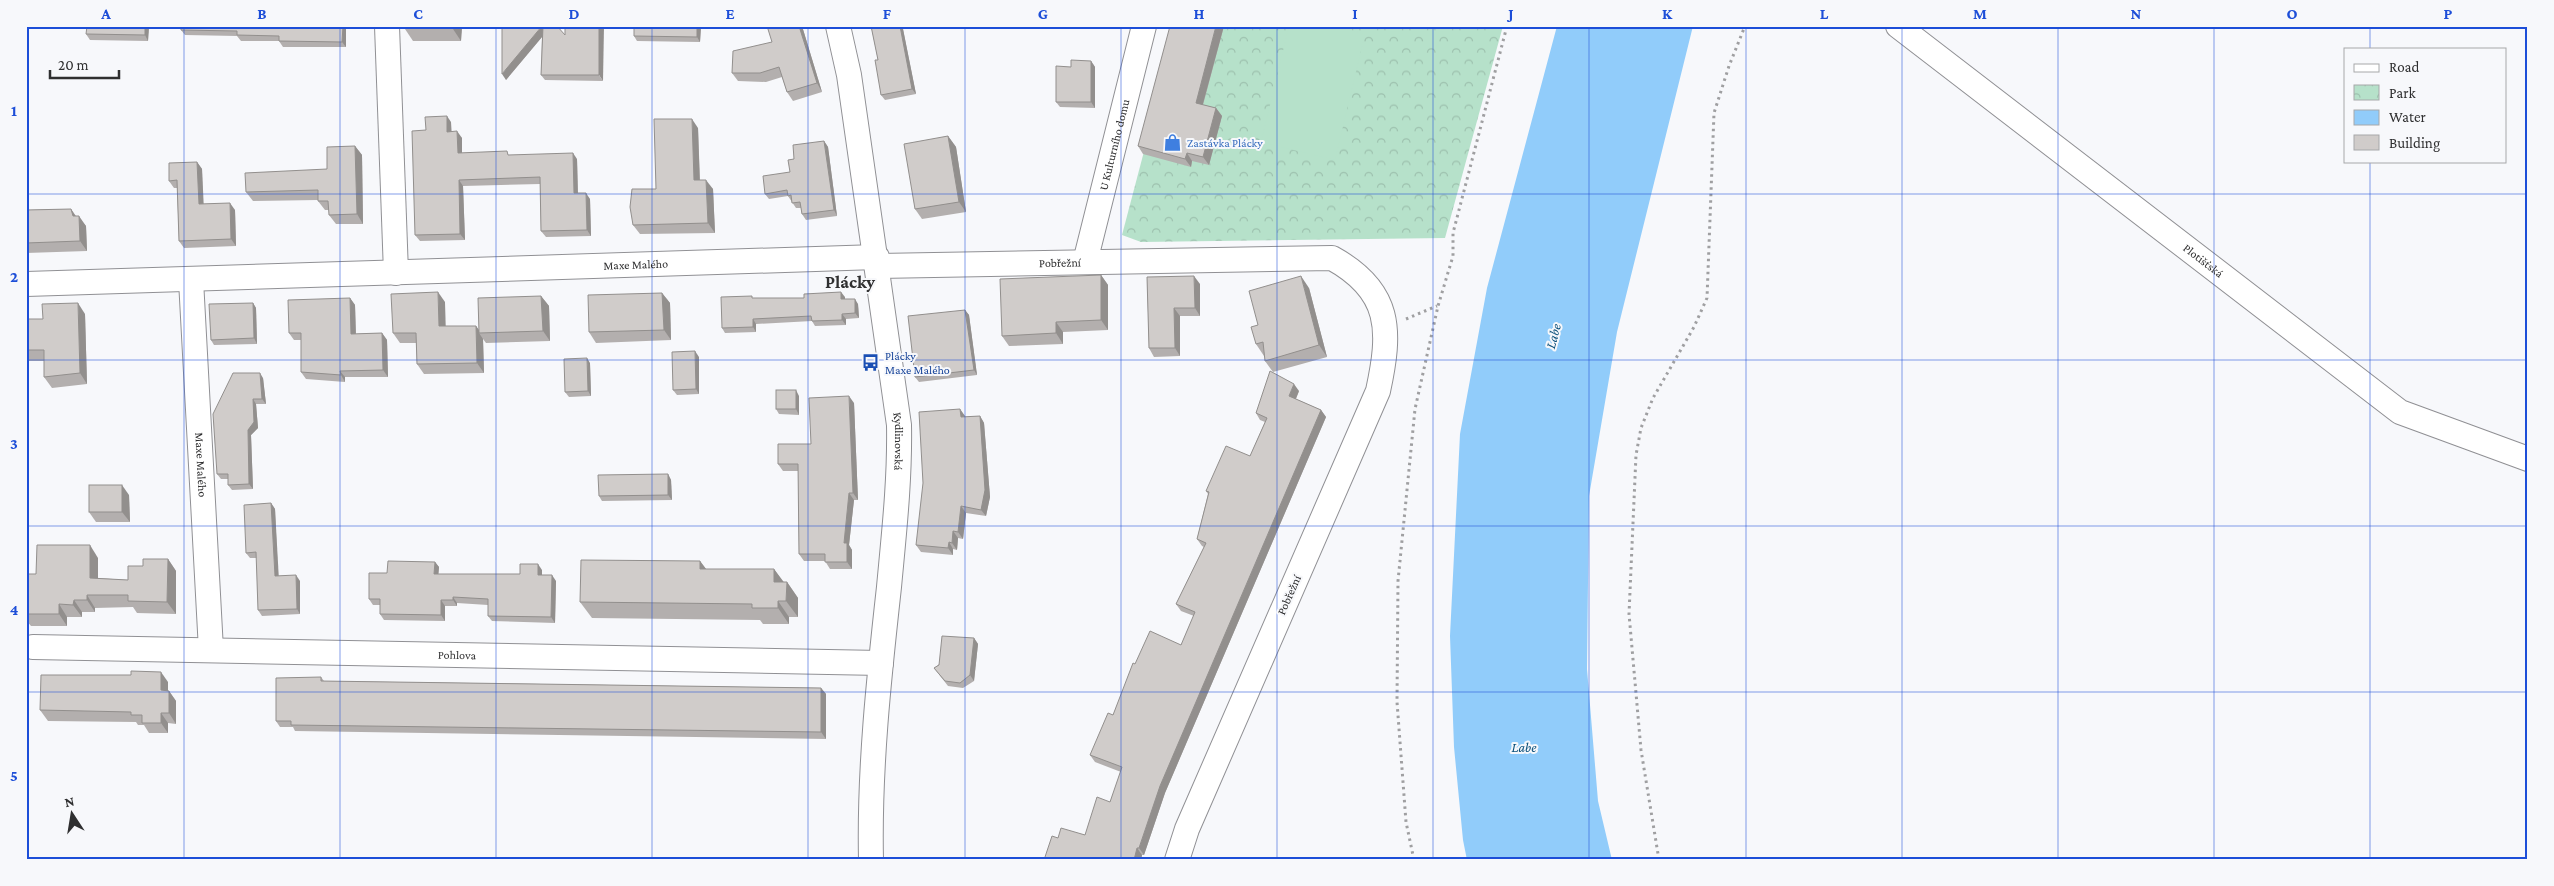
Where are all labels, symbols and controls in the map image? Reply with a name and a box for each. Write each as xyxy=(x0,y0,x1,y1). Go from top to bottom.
text: A xyxy=(100,5,111,22)
text: B xyxy=(257,5,267,22)
text: C xyxy=(413,5,423,22)
text: D xyxy=(568,5,580,22)
text: E xyxy=(725,5,735,22)
text: F xyxy=(883,5,892,22)
text: G xyxy=(1038,5,1048,22)
text: H xyxy=(1194,5,1205,22)
text: I xyxy=(1352,5,1358,22)
text: J xyxy=(1506,5,1514,22)
text: K xyxy=(1662,5,1673,22)
text: L xyxy=(1820,5,1829,22)
text: M xyxy=(1973,5,1987,22)
text: N xyxy=(2131,5,2142,22)
text: O xyxy=(2286,5,2298,22)
text: P xyxy=(2444,5,2453,22)
scale bar xyxy=(50,48,119,80)
legend xyxy=(2344,48,2506,162)
text: 20 m xyxy=(58,57,89,73)
text: Road xyxy=(2389,59,2420,75)
text: Park xyxy=(2389,85,2416,101)
street label: U Kulturního domu xyxy=(1096,97,1133,192)
text: 1 xyxy=(11,102,17,119)
text: Water xyxy=(2389,109,2426,125)
shop icon: Zastávka Plácky xyxy=(1163,133,1183,153)
text: Building xyxy=(2389,135,2440,152)
place label: Zastávka Plácky xyxy=(1187,136,1263,150)
street label: Plotišťská xyxy=(2180,241,2226,281)
street label: Pobřežní xyxy=(1039,255,1082,270)
street label: Maxe Malého xyxy=(603,257,668,273)
text: 2 xyxy=(10,268,18,285)
district label: Plácky xyxy=(825,272,875,292)
water label: Labe xyxy=(1542,321,1564,350)
place label: Plácky Maxe Malého xyxy=(885,349,950,377)
bus stop icon: Plácky Maxe Malého xyxy=(861,353,881,373)
street label: Kydlinovská xyxy=(890,411,906,471)
street label: Maxe Malého xyxy=(192,432,210,498)
text: 3 xyxy=(10,435,18,452)
street label: Pobřežní xyxy=(1274,572,1304,617)
text: 4 xyxy=(10,601,19,618)
street label: Pohlova xyxy=(438,648,477,662)
water label: Labe xyxy=(1511,739,1537,755)
text: 5 xyxy=(10,767,18,784)
north arrow xyxy=(48,788,98,838)
text: N xyxy=(63,792,76,810)

